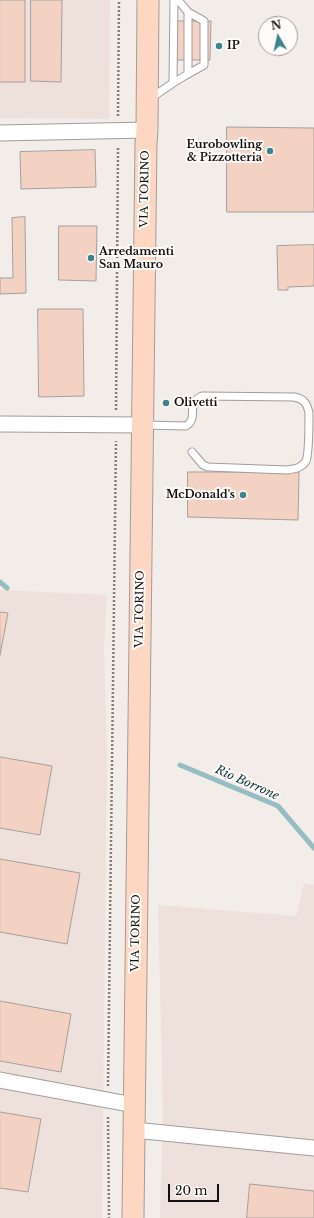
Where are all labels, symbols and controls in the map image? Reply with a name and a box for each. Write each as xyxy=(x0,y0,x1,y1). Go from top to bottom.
north arrow xyxy=(258,16,298,56)
text: N xyxy=(270,17,282,33)
place label: IP xyxy=(227,39,240,53)
marker: IP xyxy=(214,41,224,51)
place label: Eurobowling & Pizzotteria xyxy=(186,138,262,164)
marker: Eurobowling & Pizzotteria xyxy=(265,146,275,156)
street label: VIA TORINO xyxy=(138,150,152,228)
place label: Arredamenti San Mauro xyxy=(99,245,174,271)
marker: Arredamenti San Mauro xyxy=(86,253,96,263)
place label: Olivetti xyxy=(174,396,217,410)
marker: Olivetti xyxy=(161,398,171,408)
place label: McDonald's xyxy=(166,488,235,502)
marker: McDonald's xyxy=(238,490,248,500)
street label: VIA TORINO xyxy=(133,570,147,648)
water label: Rio Borrone xyxy=(213,763,281,803)
street label: VIA TORINO xyxy=(129,894,143,972)
scale bar xyxy=(170,1176,221,1202)
text: 20 m xyxy=(175,1183,207,1198)

